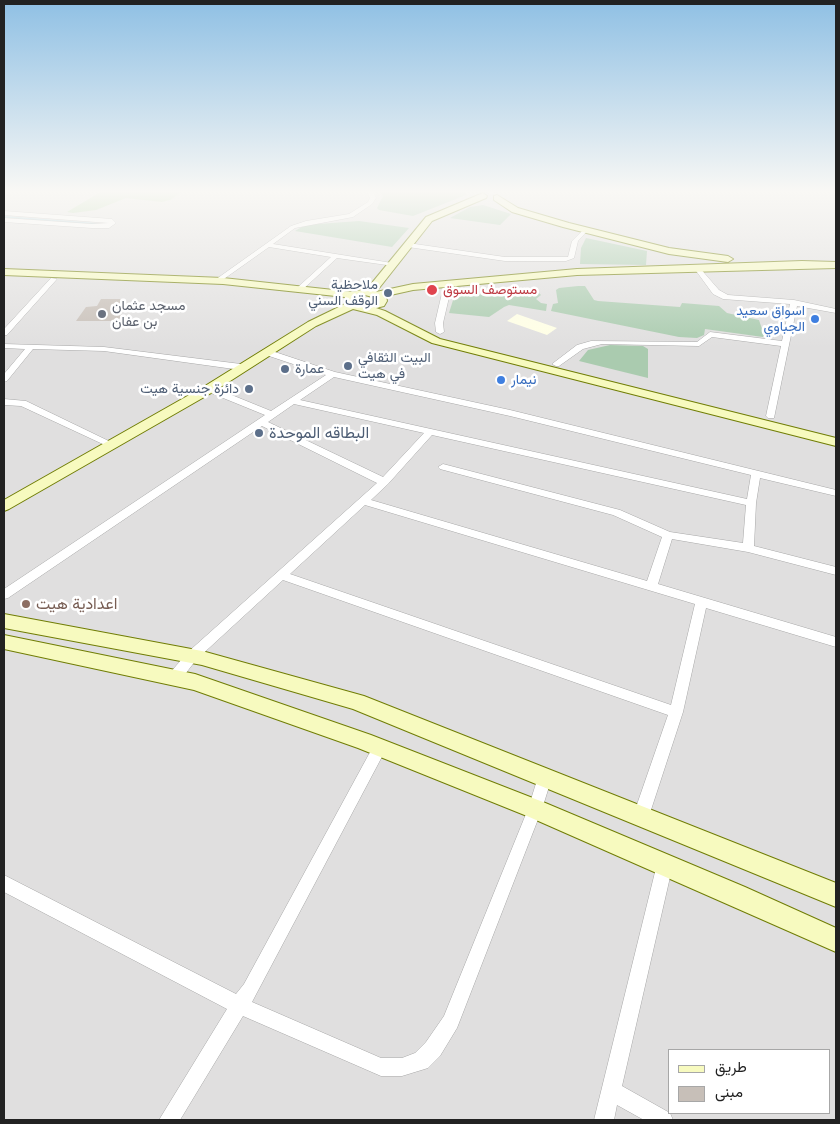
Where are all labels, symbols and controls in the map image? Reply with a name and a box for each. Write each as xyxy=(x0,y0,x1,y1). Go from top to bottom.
place label: ملاحظية الوقف السني xyxy=(308,277,378,310)
place label: مستوصف السوق xyxy=(443,282,537,298)
marker: مستوصف السوق xyxy=(425,283,439,297)
marker: ملاحظية الوقف السني xyxy=(382,287,394,299)
place label: مسجد عثمان بن عفان xyxy=(112,298,186,331)
place label: اسواق سعيد الجباوي xyxy=(736,303,805,336)
marker: مسجد عثمان بن عفان xyxy=(96,308,108,320)
marker: اسواق سعيد الجباوي xyxy=(809,313,821,325)
place label: البيت الثقافي في هيت xyxy=(358,350,431,382)
marker: البيت الثقافي في هيت xyxy=(342,360,354,372)
place label: عمارة xyxy=(295,361,324,377)
marker: عمارة xyxy=(279,363,291,375)
place label: نيمار xyxy=(511,372,537,388)
marker: نيمار xyxy=(495,374,507,386)
place label: دائرة جنسية هيت xyxy=(140,381,239,397)
marker: دائرة جنسية هيت xyxy=(243,383,255,395)
place label: البطاقه الموحدة xyxy=(269,423,369,443)
marker: البطاقه الموحدة xyxy=(253,427,265,439)
place label: اعدادية هيت xyxy=(36,594,117,614)
marker: اعدادية هيت xyxy=(20,598,32,610)
legend xyxy=(668,1049,830,1114)
text: طريق xyxy=(715,1057,747,1076)
text: مبنى xyxy=(715,1082,743,1101)

